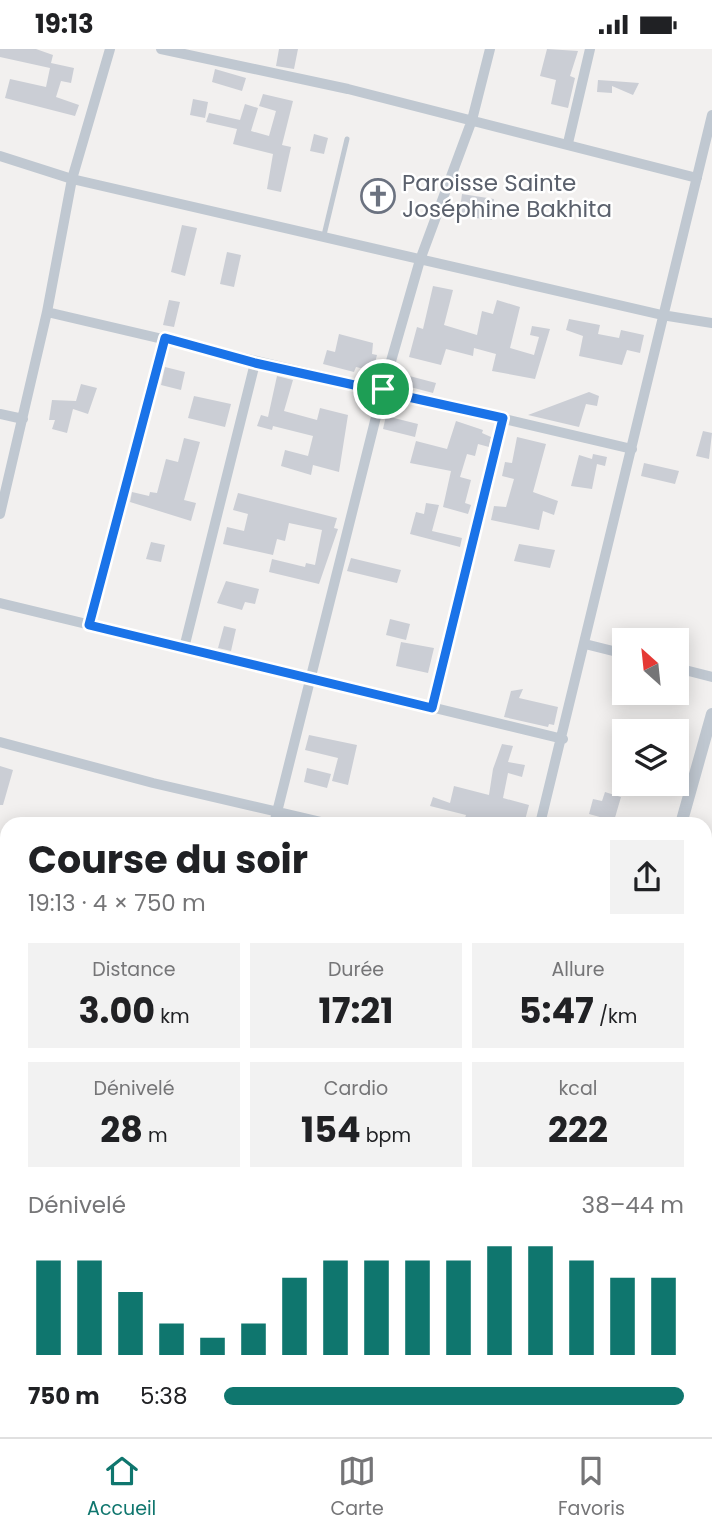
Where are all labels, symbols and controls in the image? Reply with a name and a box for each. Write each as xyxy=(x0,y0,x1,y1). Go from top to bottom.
text: 19:13 xyxy=(35,6,94,42)
place label: Paroisse Sainte Joséphine Bakhita xyxy=(402,167,612,225)
church icon: Paroisse Sainte Joséphine Bakhita xyxy=(359,177,397,215)
pin xyxy=(353,359,413,419)
icon: arrive xyxy=(364,370,402,408)
north arrow xyxy=(612,628,690,705)
map controls xyxy=(612,628,689,796)
button: layers xyxy=(612,719,689,796)
text: Course du soir xyxy=(28,833,308,886)
button: share xyxy=(610,840,684,914)
text: 19:13 · 4 × 750 m xyxy=(28,887,206,919)
text: Distance xyxy=(92,956,176,983)
text: Durée xyxy=(328,956,384,983)
text: Allure xyxy=(551,956,605,983)
text: 3.00 xyxy=(78,986,155,1035)
text: 17:21 xyxy=(319,986,393,1035)
text: 5:47 xyxy=(519,986,594,1035)
text: km xyxy=(155,1003,190,1030)
text: /km xyxy=(594,1003,637,1030)
text: Dénivelé xyxy=(94,1075,174,1102)
text: Cardio xyxy=(324,1075,388,1102)
text: kcal xyxy=(559,1075,597,1102)
text: 28 xyxy=(100,1105,143,1154)
text: 154 xyxy=(301,1105,361,1154)
text: 222 xyxy=(548,1105,608,1154)
text: m xyxy=(143,1122,168,1149)
text: bpm xyxy=(361,1122,411,1149)
text: Dénivelé xyxy=(28,1189,126,1221)
text: 38–44 m xyxy=(582,1189,684,1221)
text: 750 m xyxy=(28,1380,99,1412)
text: 5:38 xyxy=(140,1380,187,1412)
tab: Accueil xyxy=(87,1452,156,1523)
tab: Carte xyxy=(330,1452,384,1523)
tab: Favoris xyxy=(558,1452,625,1523)

